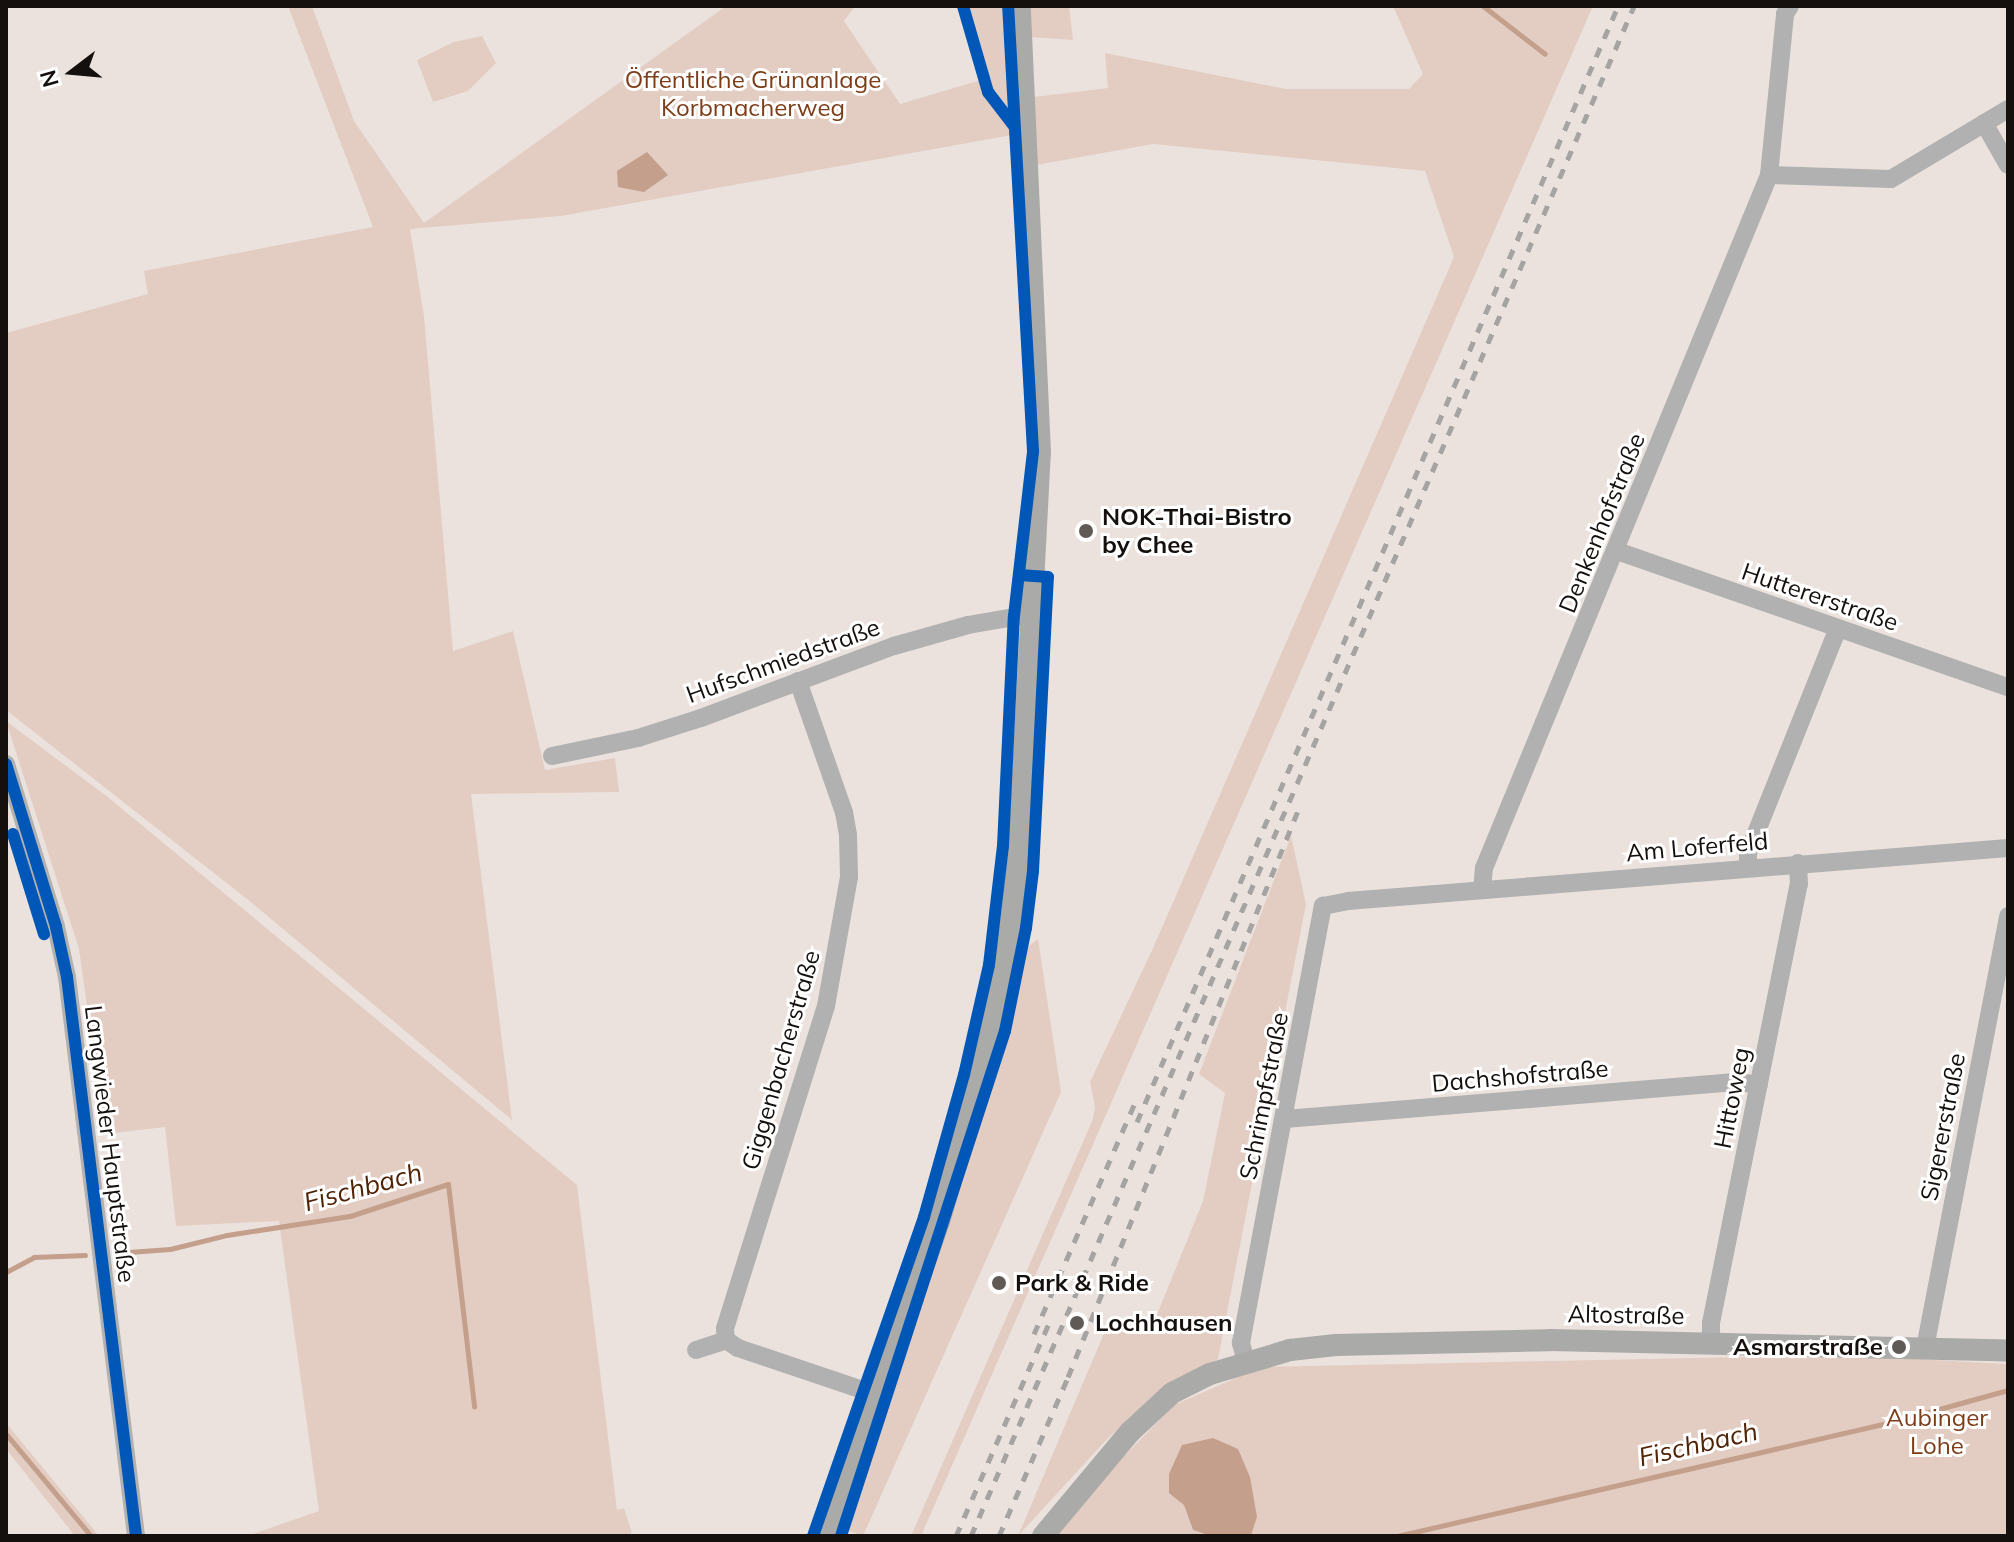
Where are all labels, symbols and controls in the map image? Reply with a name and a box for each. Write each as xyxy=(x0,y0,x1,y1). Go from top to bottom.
north arrow xyxy=(32,32,112,112)
park label: Öffentliche Grünanlage Korbmacherweg xyxy=(625,66,881,122)
text: N xyxy=(33,67,65,90)
street label: Denkenhofstraße xyxy=(1553,429,1651,617)
place label: NOK-Thai-Bistro by Chee xyxy=(1102,503,1292,559)
marker: NOK-Thai-Bistro by Chee xyxy=(1077,522,1095,540)
street label: Huttererstraße xyxy=(1738,557,1902,637)
street label: Hufschmiedstraße xyxy=(682,613,884,709)
street label: Am Loferfeld xyxy=(1625,826,1769,868)
street label: Giggenbacherstraße xyxy=(736,947,826,1173)
street label: Langwieder Hauptstraße xyxy=(79,1004,141,1284)
street label: Schrimpfstraße xyxy=(1234,1010,1294,1182)
street label: Hittoweg xyxy=(1708,1045,1756,1151)
street label: Sigererstraße xyxy=(1915,1051,1971,1203)
street label: Dachshofstraße xyxy=(1430,1054,1610,1098)
water label: Fischbach xyxy=(300,1156,426,1218)
place label: Park & Ride xyxy=(1015,1269,1149,1297)
marker: Park & Ride xyxy=(990,1274,1008,1292)
street label: Altostraße xyxy=(1567,1300,1685,1330)
place label: Lochhausen xyxy=(1095,1309,1232,1337)
marker: Lochhausen xyxy=(1066,1312,1088,1334)
place label: Asmarstraße xyxy=(1733,1333,1883,1361)
marker: Asmarstraße xyxy=(1890,1338,1908,1356)
park label: Aubinger Lohe xyxy=(1886,1404,1988,1460)
water label: Fischbach xyxy=(1635,1415,1761,1473)

